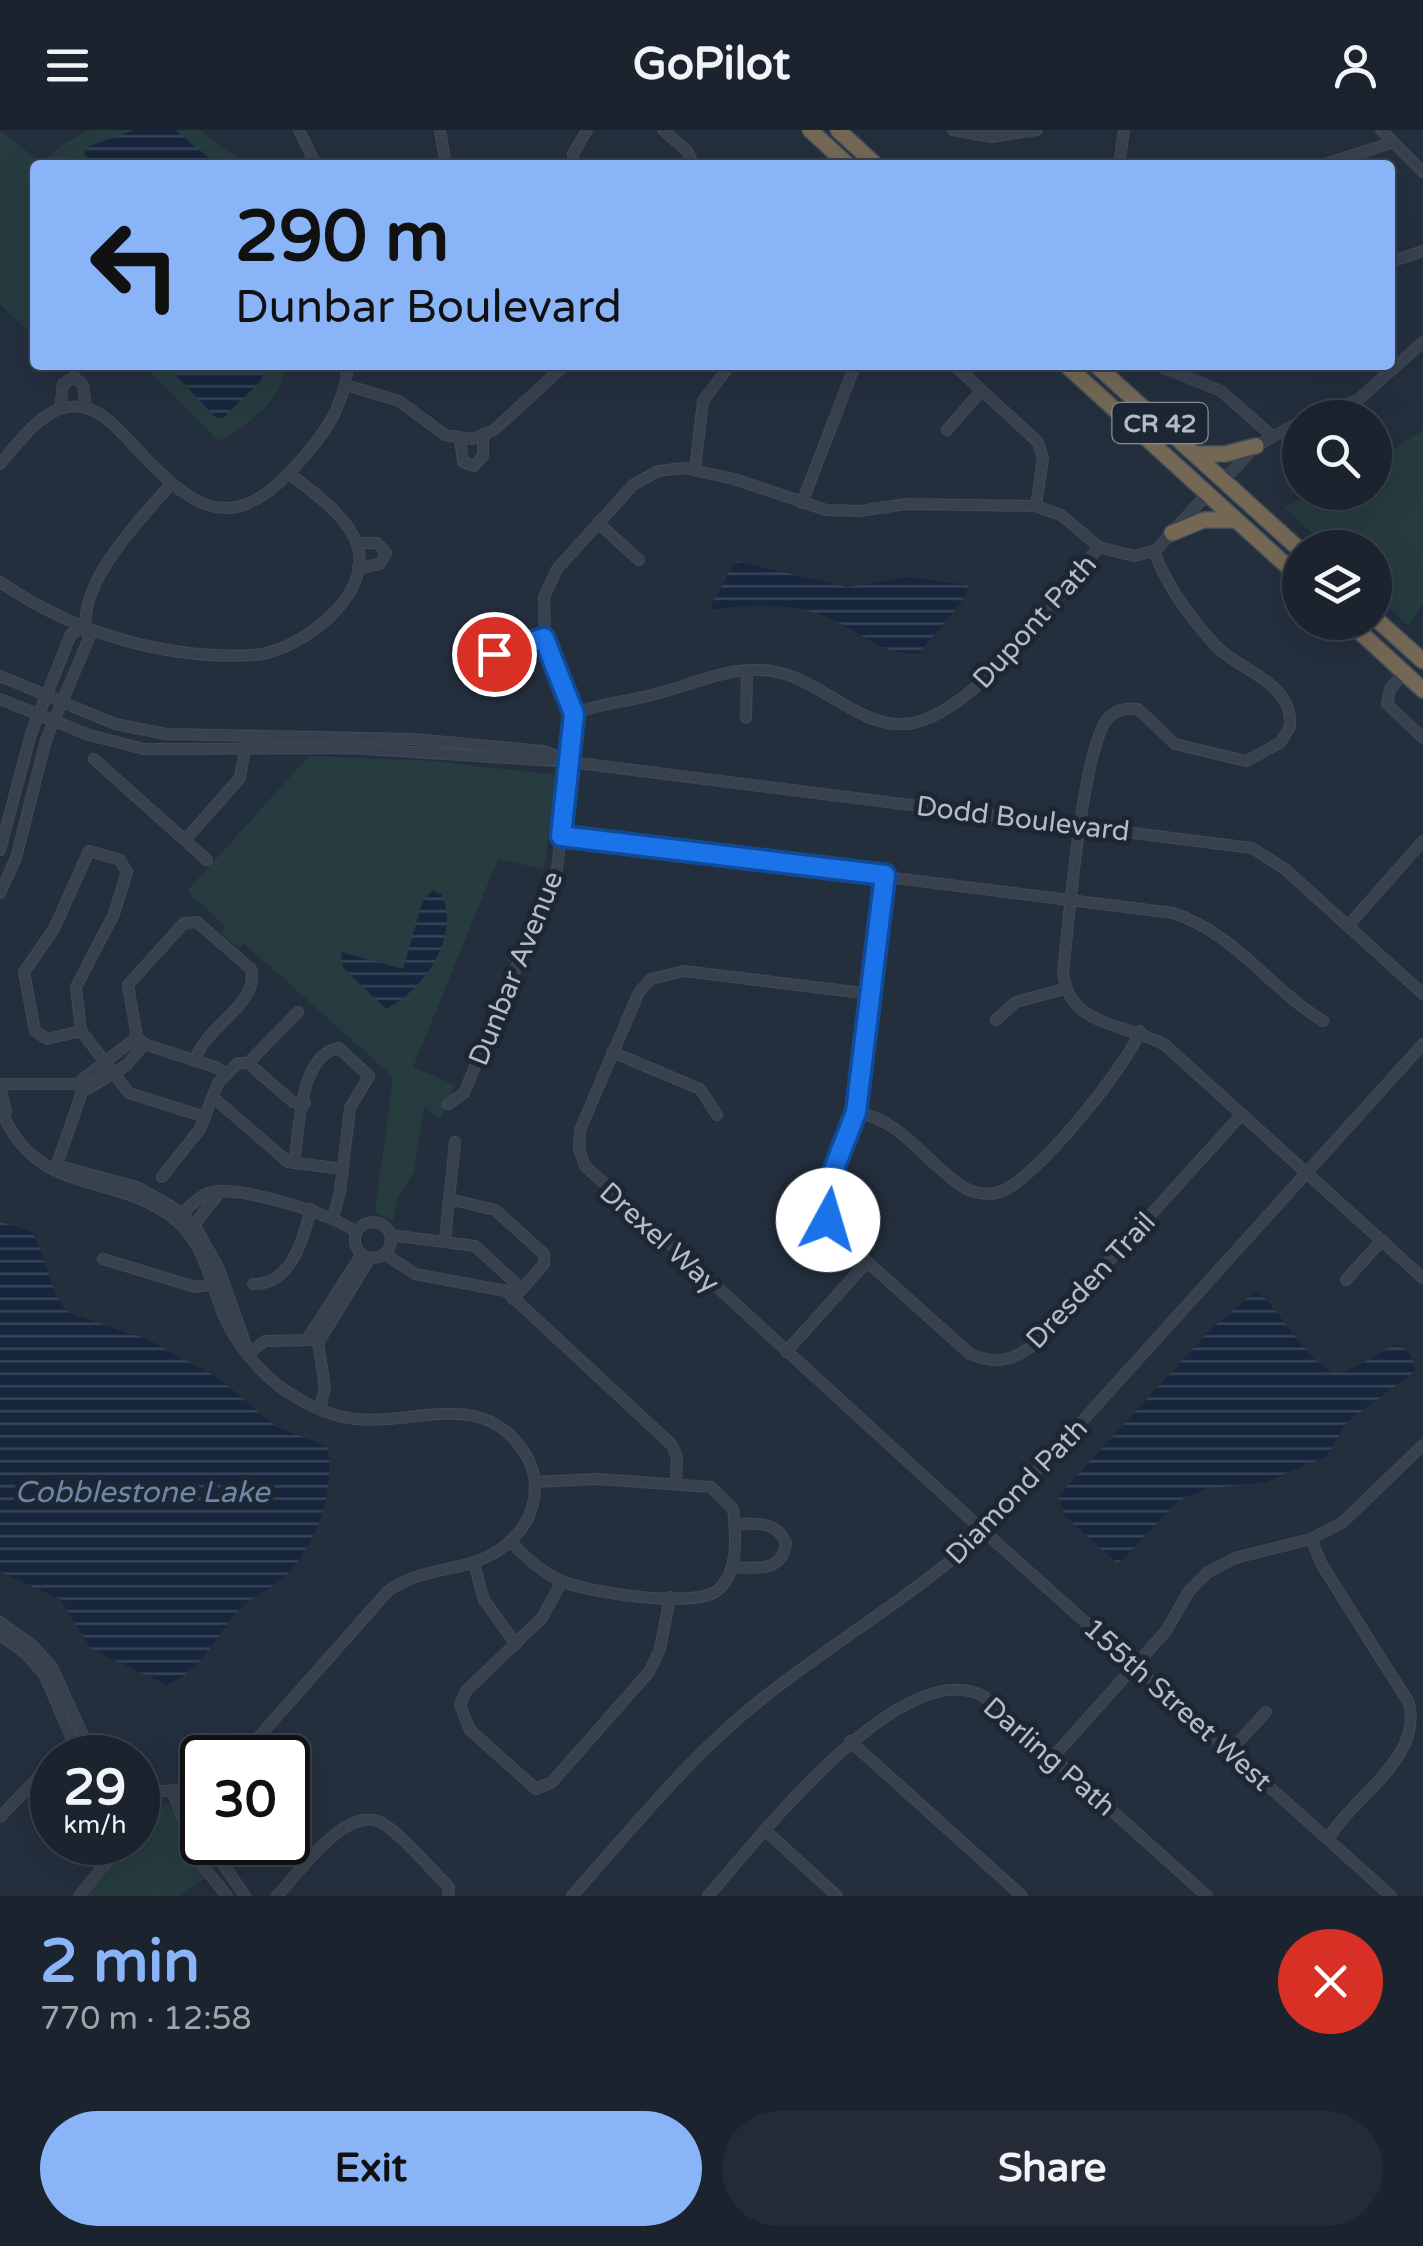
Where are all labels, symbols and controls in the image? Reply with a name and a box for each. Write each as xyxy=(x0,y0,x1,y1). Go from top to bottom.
icon: menu xyxy=(40,38,95,93)
text: GoPilot xyxy=(633,38,790,92)
icon: person xyxy=(1328,38,1383,93)
text: 290 m xyxy=(235,196,449,280)
icon: left xyxy=(70,200,200,330)
text: Dunbar Boulevard xyxy=(235,281,622,335)
map controls xyxy=(1282,400,1392,640)
button: search xyxy=(1282,400,1392,510)
road number: CR 42 xyxy=(1112,403,1208,443)
button: layers xyxy=(1282,530,1392,640)
street label: Dupont Path xyxy=(966,548,1104,696)
pin xyxy=(452,612,537,697)
icon: arrive xyxy=(467,627,522,682)
street label: Dodd Boulevard xyxy=(914,789,1131,849)
street label: Dunbar Avenue xyxy=(461,866,570,1070)
position arrow xyxy=(776,1168,880,1272)
street label: Drexel Way xyxy=(592,1175,726,1300)
street label: Dresden Trail xyxy=(1019,1205,1162,1356)
street label: Diamond Path xyxy=(939,1412,1095,1572)
water label: Cobblestone Lake xyxy=(15,1474,271,1511)
street label: 155th Street West xyxy=(1076,1611,1279,1799)
street label: Darling Path xyxy=(976,1690,1123,1824)
speed limit sign: 30 xyxy=(180,1735,310,1865)
text: 29 xyxy=(64,1758,126,1818)
text: km/h xyxy=(64,1810,126,1840)
text: 2 min xyxy=(40,1926,200,1998)
button: close xyxy=(1278,1929,1383,2034)
text: 770 m · 12:58 xyxy=(40,2000,252,2038)
button: Exit xyxy=(40,2111,702,2226)
button: Share xyxy=(722,2111,1383,2226)

